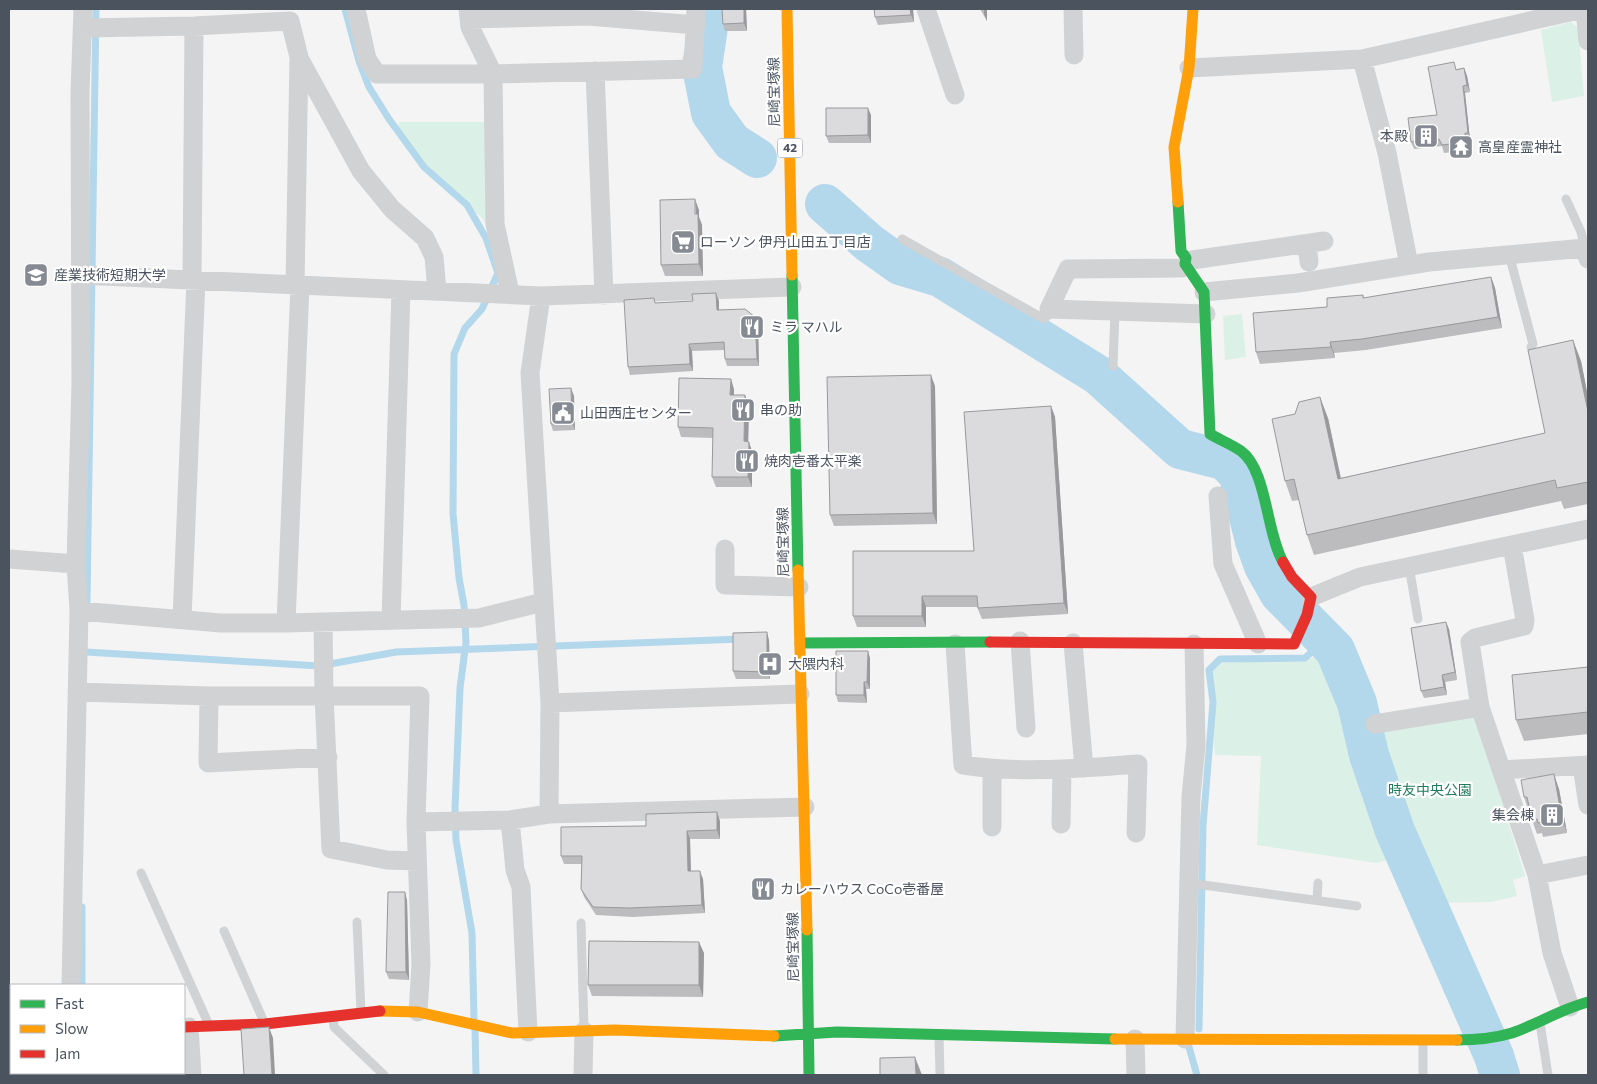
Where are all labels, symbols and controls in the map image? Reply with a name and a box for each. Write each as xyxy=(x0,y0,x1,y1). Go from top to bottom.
street label: 尼崎宝塚線 xyxy=(764,57,783,127)
building icon: 本殿 xyxy=(1413,123,1439,149)
place label: 本殿 xyxy=(1380,127,1408,144)
temple icon: 高皇産霊神社 xyxy=(1448,134,1474,160)
road number: 42 xyxy=(778,138,802,158)
place label: 高皇産霊神社 xyxy=(1478,138,1562,155)
supermarket icon: ローソン 伊丹山田五丁目店 xyxy=(670,229,696,255)
place label: ローソン 伊丹山田五丁目店 xyxy=(700,233,871,250)
school or university icon: 産業技術短期大学 xyxy=(23,262,49,288)
place label: 産業技術短期大学 xyxy=(54,266,166,283)
restaurant icon: ミラ マハル xyxy=(739,314,765,340)
place label: ミラ マハル xyxy=(770,318,843,335)
restaurant icon: 串の助 xyxy=(730,397,756,423)
public building icon: 山田西庄センター xyxy=(550,400,576,426)
place label: 串の助 xyxy=(760,401,802,418)
place label: 山田西庄センター xyxy=(580,404,692,421)
restaurant icon: 焼肉壱番太平楽 xyxy=(734,448,760,474)
place label: 焼肉壱番太平楽 xyxy=(764,452,862,469)
street label: 尼崎宝塚線 xyxy=(773,507,792,577)
hospital icon: 大隈内科 xyxy=(757,651,783,677)
place label: 大隈内科 xyxy=(788,655,844,672)
park label: 時友中央公園 xyxy=(1388,781,1472,798)
building icon: 集会棟 xyxy=(1539,802,1565,828)
place label: 集会棟 xyxy=(1492,806,1534,823)
restaurant icon: カレーハウス CoCo壱番屋 xyxy=(750,876,776,902)
place label: カレーハウス CoCo壱番屋 xyxy=(780,880,944,897)
street label: 尼崎宝塚線 xyxy=(783,912,802,982)
legend xyxy=(10,984,185,1074)
text: Fast xyxy=(55,994,84,1012)
text: Slow xyxy=(55,1019,88,1037)
text: Jam xyxy=(55,1044,80,1062)

